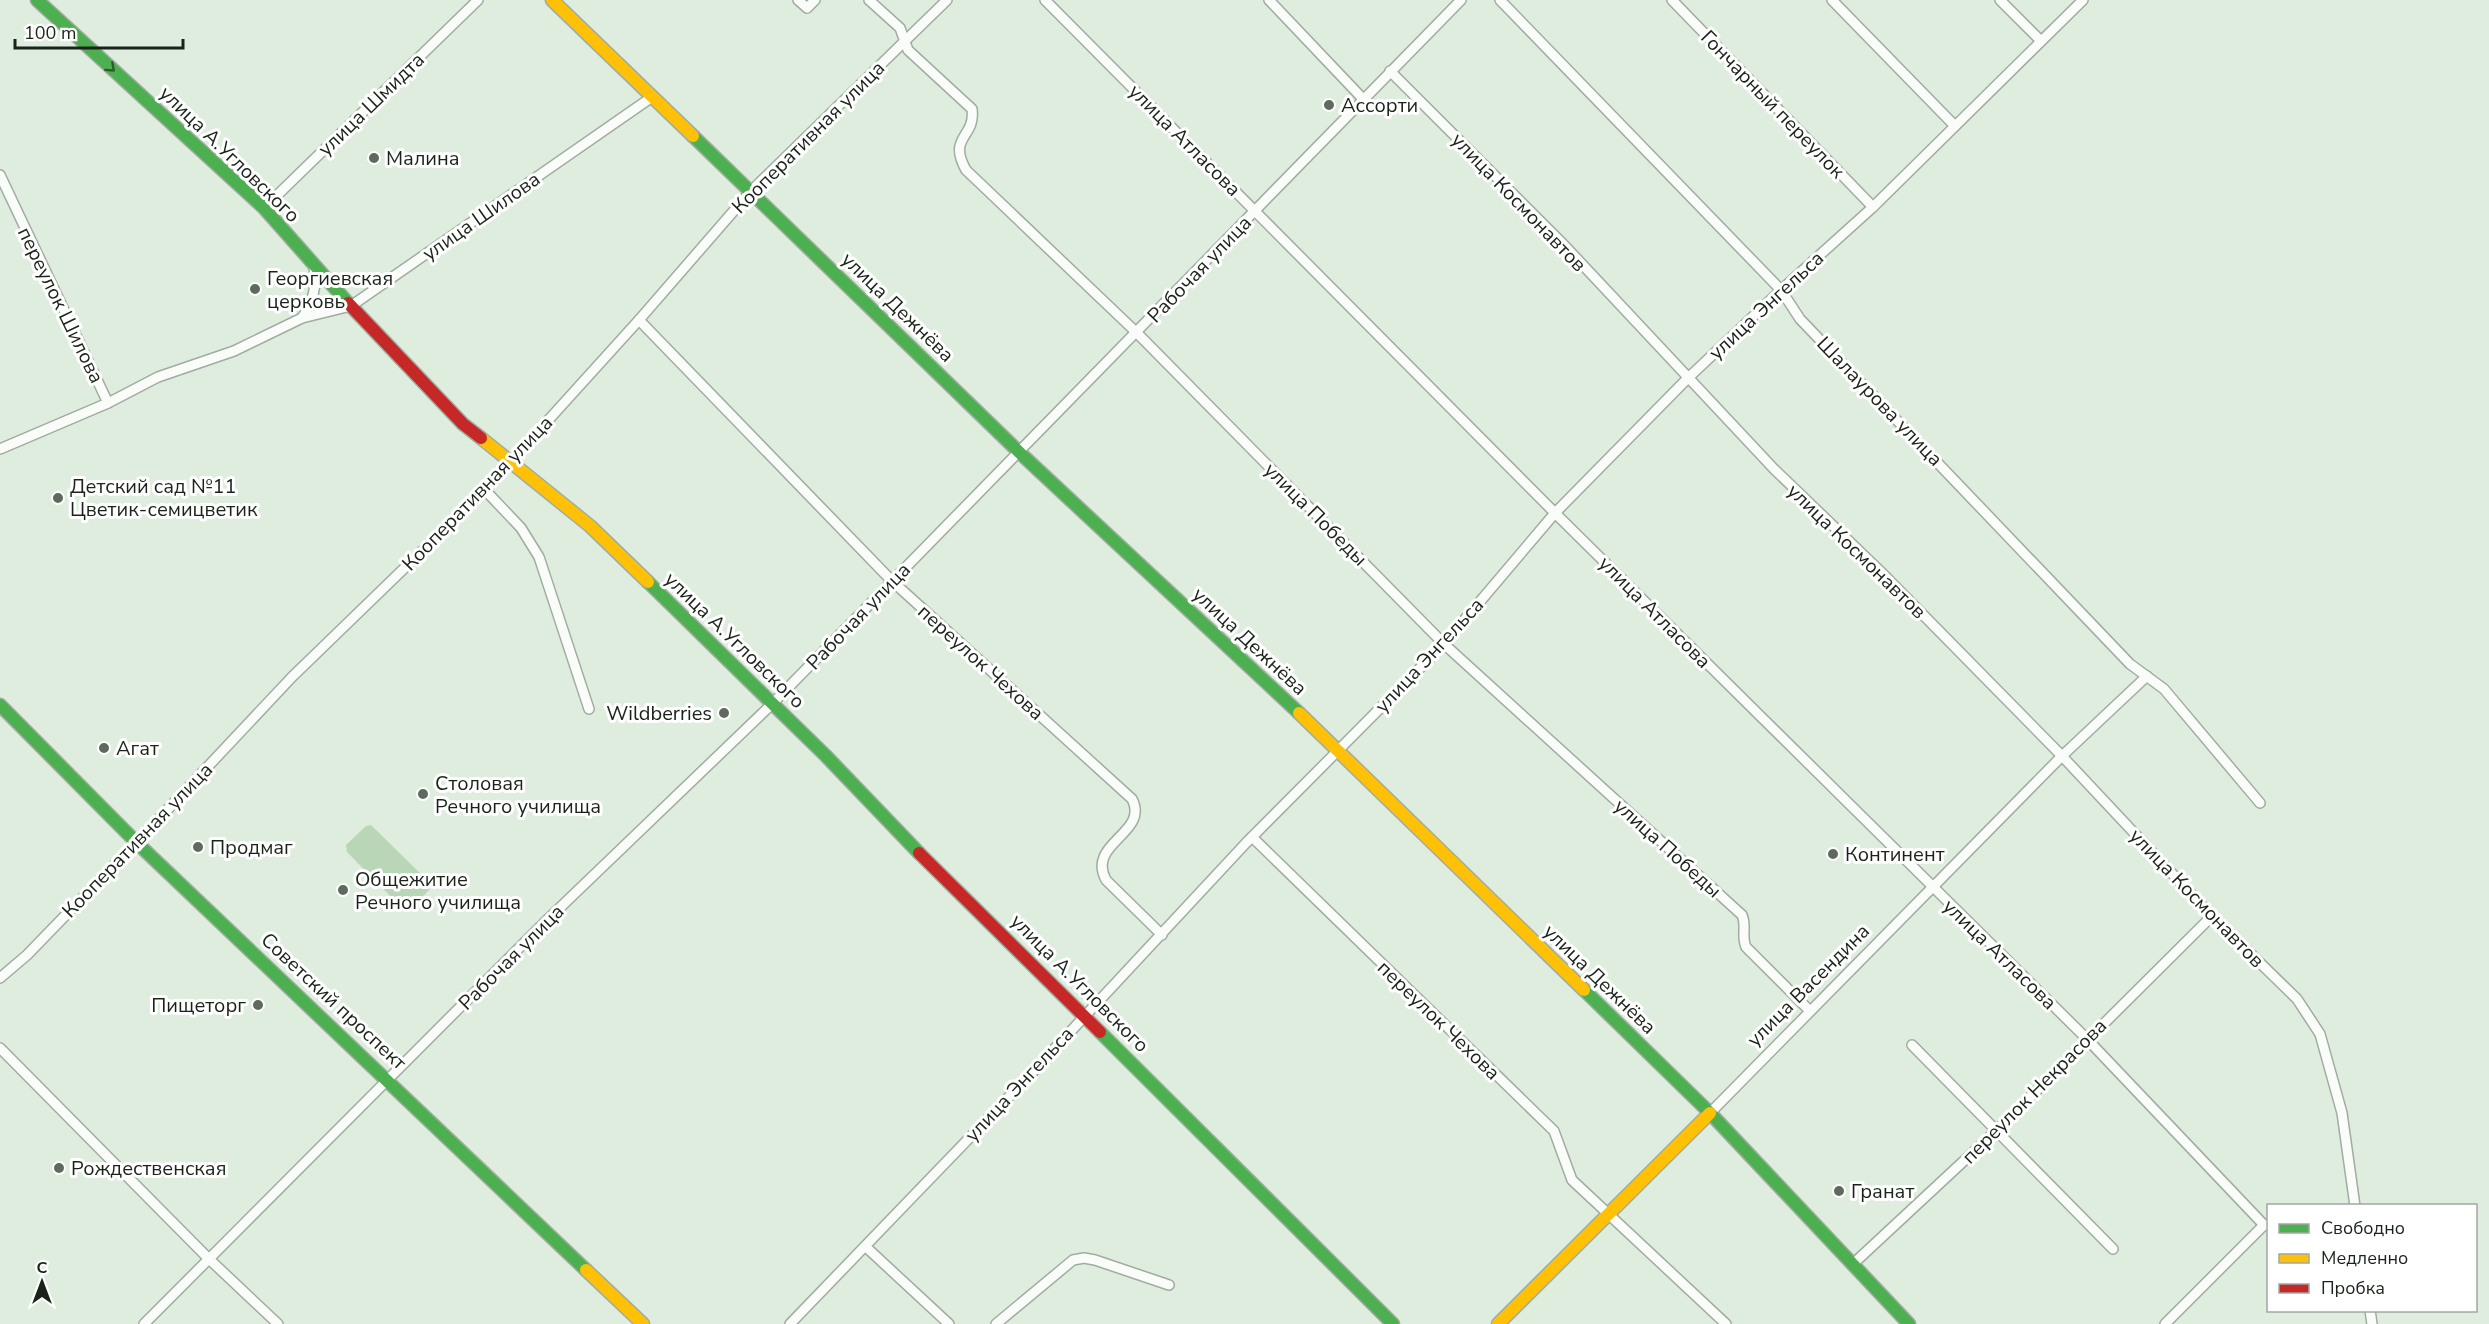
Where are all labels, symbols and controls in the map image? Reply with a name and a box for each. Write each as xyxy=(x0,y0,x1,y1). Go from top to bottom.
scale bar xyxy=(15,12,183,50)
text: 100 m xyxy=(24,21,76,45)
street label: Гончарный переулок xyxy=(1695,24,1851,185)
street label: улица Шмидта xyxy=(312,47,430,162)
street label: Кооперативная улица xyxy=(726,55,891,220)
one-way arrow xyxy=(104,61,115,72)
street label: улица Атласова xyxy=(1123,78,1247,202)
street label: улица А.Угловского xyxy=(153,80,306,229)
place label: Ассорти xyxy=(1341,92,1418,119)
marker: Ассорти xyxy=(1322,98,1336,112)
street label: улица Космонавтов xyxy=(1445,127,1592,278)
place label: Малина xyxy=(386,145,460,172)
marker: Малина xyxy=(367,151,381,165)
street label: улица Шилова xyxy=(417,166,546,267)
street label: Рабочая улица xyxy=(1141,210,1257,329)
street label: переулок Шилова xyxy=(11,223,110,388)
street label: улица Энгельса xyxy=(1703,245,1830,366)
street label: улица Дежнёва xyxy=(835,246,960,368)
place label: Георгиевская церковь xyxy=(267,265,393,315)
marker: Георгиевская церковь xyxy=(248,282,262,296)
street label: Шалаурова улица xyxy=(1811,331,1949,472)
street label: Кооперативная улица xyxy=(396,410,559,577)
street label: улица Победы xyxy=(1258,457,1373,572)
place label: Детский сад №11 Цветик-семицветик xyxy=(70,473,258,523)
street label: улица Космонавтов xyxy=(1781,478,1932,625)
marker: Детский сад №11 Цветик-семицветик xyxy=(51,491,65,505)
street label: улица Атласова xyxy=(1593,550,1717,674)
street label: Рабочая улица xyxy=(800,557,916,676)
street label: улица А.Угловского xyxy=(658,566,811,715)
street label: улица Дежнёва xyxy=(1187,581,1313,701)
street label: улица Энгельса xyxy=(1369,592,1490,719)
street label: переулок Чехова xyxy=(912,598,1050,726)
place label: Wildberries xyxy=(606,700,712,727)
marker: Wildberries xyxy=(717,706,731,720)
place label: Агат xyxy=(116,735,159,762)
marker: Агат xyxy=(97,741,111,755)
street label: Кооперативная улица xyxy=(56,757,219,924)
place label: Столовая Речного училища xyxy=(435,770,601,820)
marker: Столовая Речного училища xyxy=(416,787,430,801)
street label: улица Победы xyxy=(1608,793,1727,904)
street label: улица Космонавтов xyxy=(2123,823,2270,974)
place label: Продмаг xyxy=(210,834,293,861)
marker: Продмаг xyxy=(191,840,205,854)
place label: Континент xyxy=(1845,841,1945,868)
marker: Континент xyxy=(1826,847,1840,861)
place label: Общежитие Речного училища xyxy=(355,866,521,916)
marker: Общежитие Речного училища xyxy=(336,883,350,897)
street label: улица Атласова xyxy=(1937,893,2062,1016)
street label: Рабочая улица xyxy=(453,899,570,1016)
street label: улица А.Угловского xyxy=(1004,908,1155,1059)
street label: улица Дежнёва xyxy=(1537,918,1662,1040)
street label: улица Васендина xyxy=(1741,918,1876,1053)
street label: Советский проспект xyxy=(255,927,412,1076)
street label: переулок Чехова xyxy=(1371,955,1506,1086)
place label: Пищеторг xyxy=(151,992,246,1019)
marker: Пищеторг xyxy=(251,998,265,1012)
street label: переулок Некрасова xyxy=(1956,1013,2113,1170)
street label: улица Энгельса xyxy=(959,1021,1080,1148)
place label: Рождественская xyxy=(71,1155,226,1182)
marker: Рождественская xyxy=(52,1161,66,1175)
place label: Гранат xyxy=(1851,1178,1914,1205)
marker: Гранат xyxy=(1832,1184,1846,1198)
legend xyxy=(2267,1204,2477,1312)
text: Свободно xyxy=(2321,1216,2405,1240)
text: Медленно xyxy=(2321,1246,2408,1270)
north arrow xyxy=(12,1252,72,1312)
text: С xyxy=(37,1257,48,1279)
text: Пробка xyxy=(2321,1276,2385,1300)

